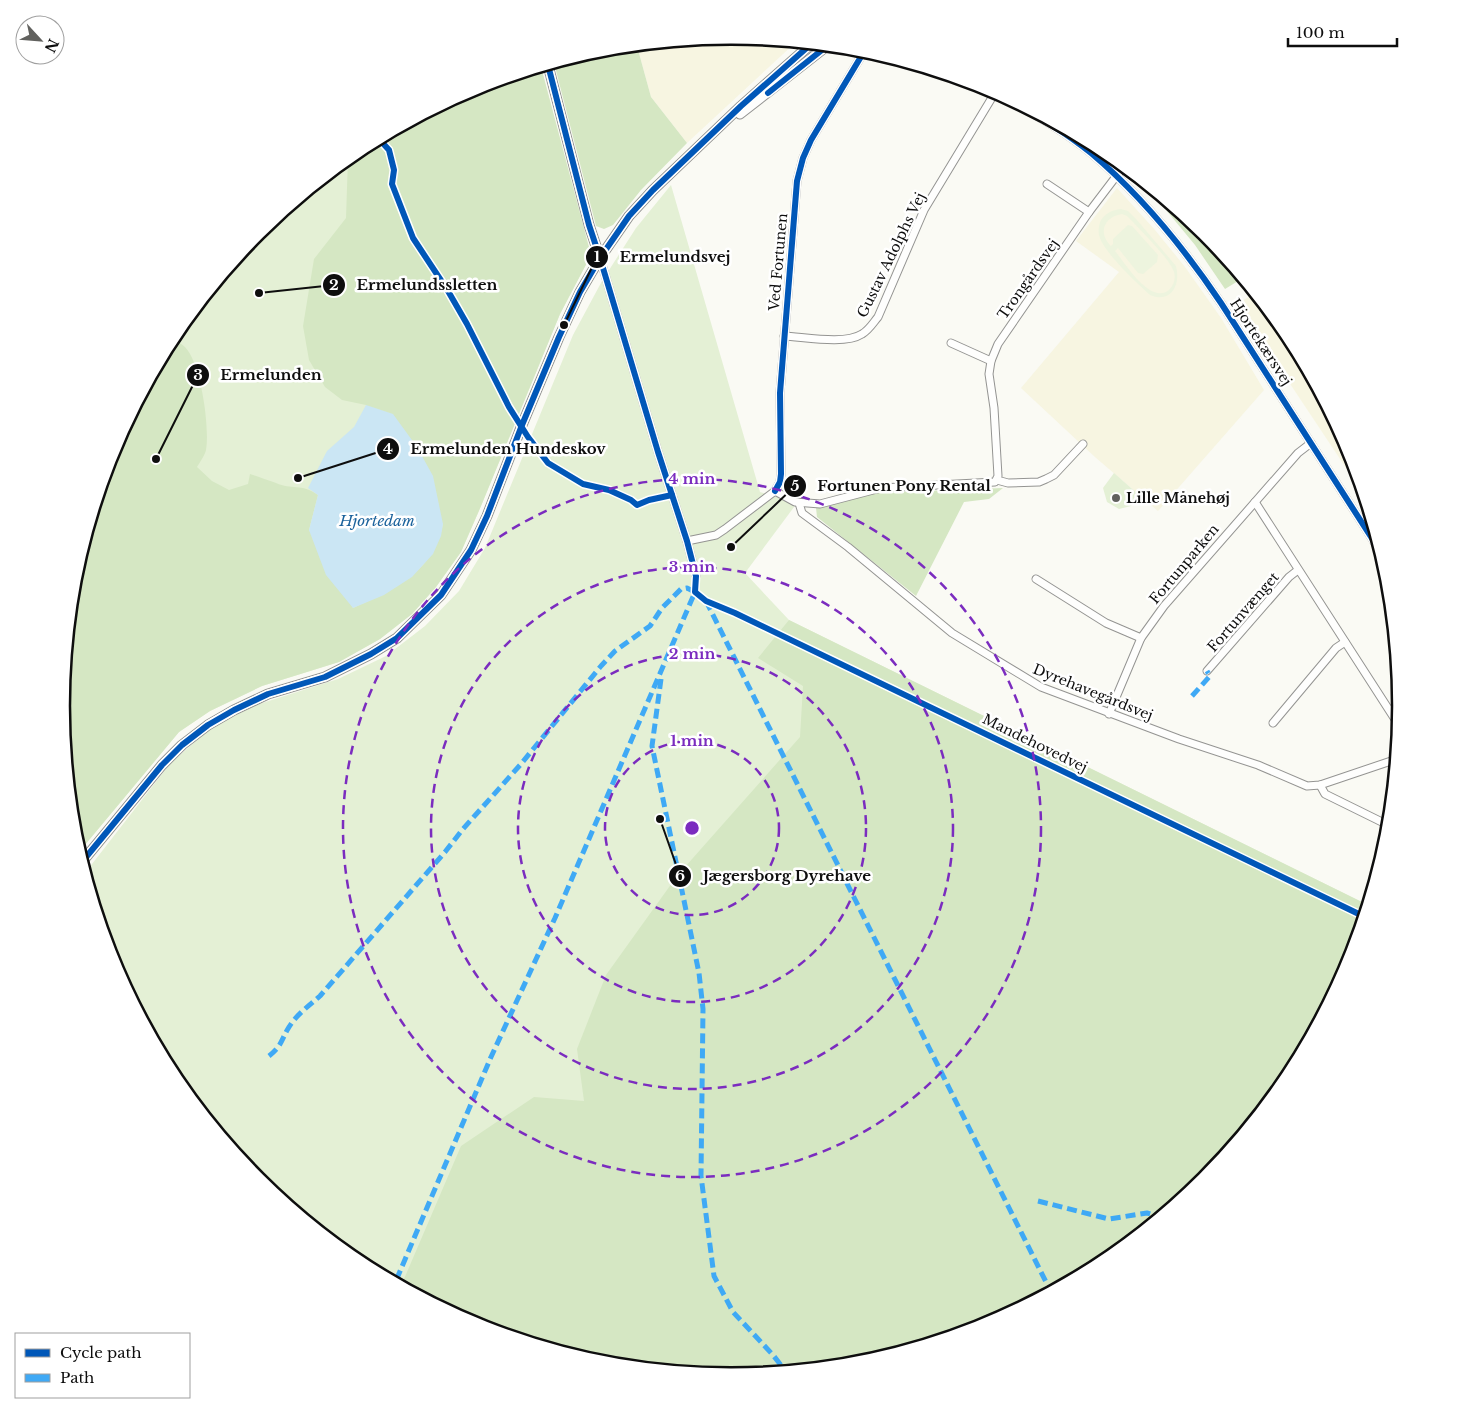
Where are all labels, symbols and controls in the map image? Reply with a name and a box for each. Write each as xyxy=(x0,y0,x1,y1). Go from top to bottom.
north arrow xyxy=(15,15,65,65)
scale bar xyxy=(1288,15,1397,47)
text: 100 m xyxy=(1296,23,1345,42)
text: N xyxy=(41,36,63,56)
street label: Gustav Adolphs Vej xyxy=(853,189,929,321)
street label: Ved Fortunen xyxy=(765,212,791,313)
street label: Trongårdsvej xyxy=(994,235,1062,323)
callout: Ermelundsvej xyxy=(584,242,740,272)
text: 1 xyxy=(594,247,601,266)
text: Ermelundsvej xyxy=(619,247,731,266)
callout: Ermelundssletten xyxy=(322,270,508,300)
text: 2 xyxy=(329,275,339,294)
text: Ermelundssletten xyxy=(357,275,497,294)
street label: Hjortekærsvej xyxy=(1226,295,1296,389)
callout: Ermelunden xyxy=(185,360,332,390)
text: 3 xyxy=(193,365,203,384)
text: Ermelunden xyxy=(220,365,322,384)
callout: Ermelunden Hundeskov xyxy=(375,434,615,464)
text: 4 xyxy=(383,439,393,458)
text: Ermelunden Hundeskov xyxy=(410,439,606,458)
text: 4 min xyxy=(669,469,716,488)
callout: Fortunen Pony Rental xyxy=(782,471,1001,501)
text: 5 xyxy=(791,476,800,495)
text: Fortunen Pony Rental xyxy=(817,476,991,495)
place label: Lille Månehøj xyxy=(1126,489,1230,507)
marker: Lille Månehøj xyxy=(1110,492,1122,504)
water label: Hjortedam xyxy=(338,511,415,530)
street label: Fortunparken xyxy=(1145,520,1223,608)
text: 3 min xyxy=(669,557,715,576)
street label: Fortunvænget xyxy=(1203,568,1283,656)
text: 2 min xyxy=(669,644,715,663)
street label: Dyrehavegårdsvej xyxy=(1030,660,1156,724)
street label: Mandehovedvej xyxy=(979,710,1091,776)
text: 1 min xyxy=(670,731,714,750)
centre of rings xyxy=(683,819,701,837)
callout: Jægersborg Dyrehave xyxy=(668,861,881,891)
text: 6 xyxy=(675,866,685,885)
text: Jægersborg Dyrehave xyxy=(700,866,871,885)
legend xyxy=(15,1333,190,1398)
text: Cycle path xyxy=(60,1343,142,1362)
text: Path xyxy=(60,1368,94,1387)

